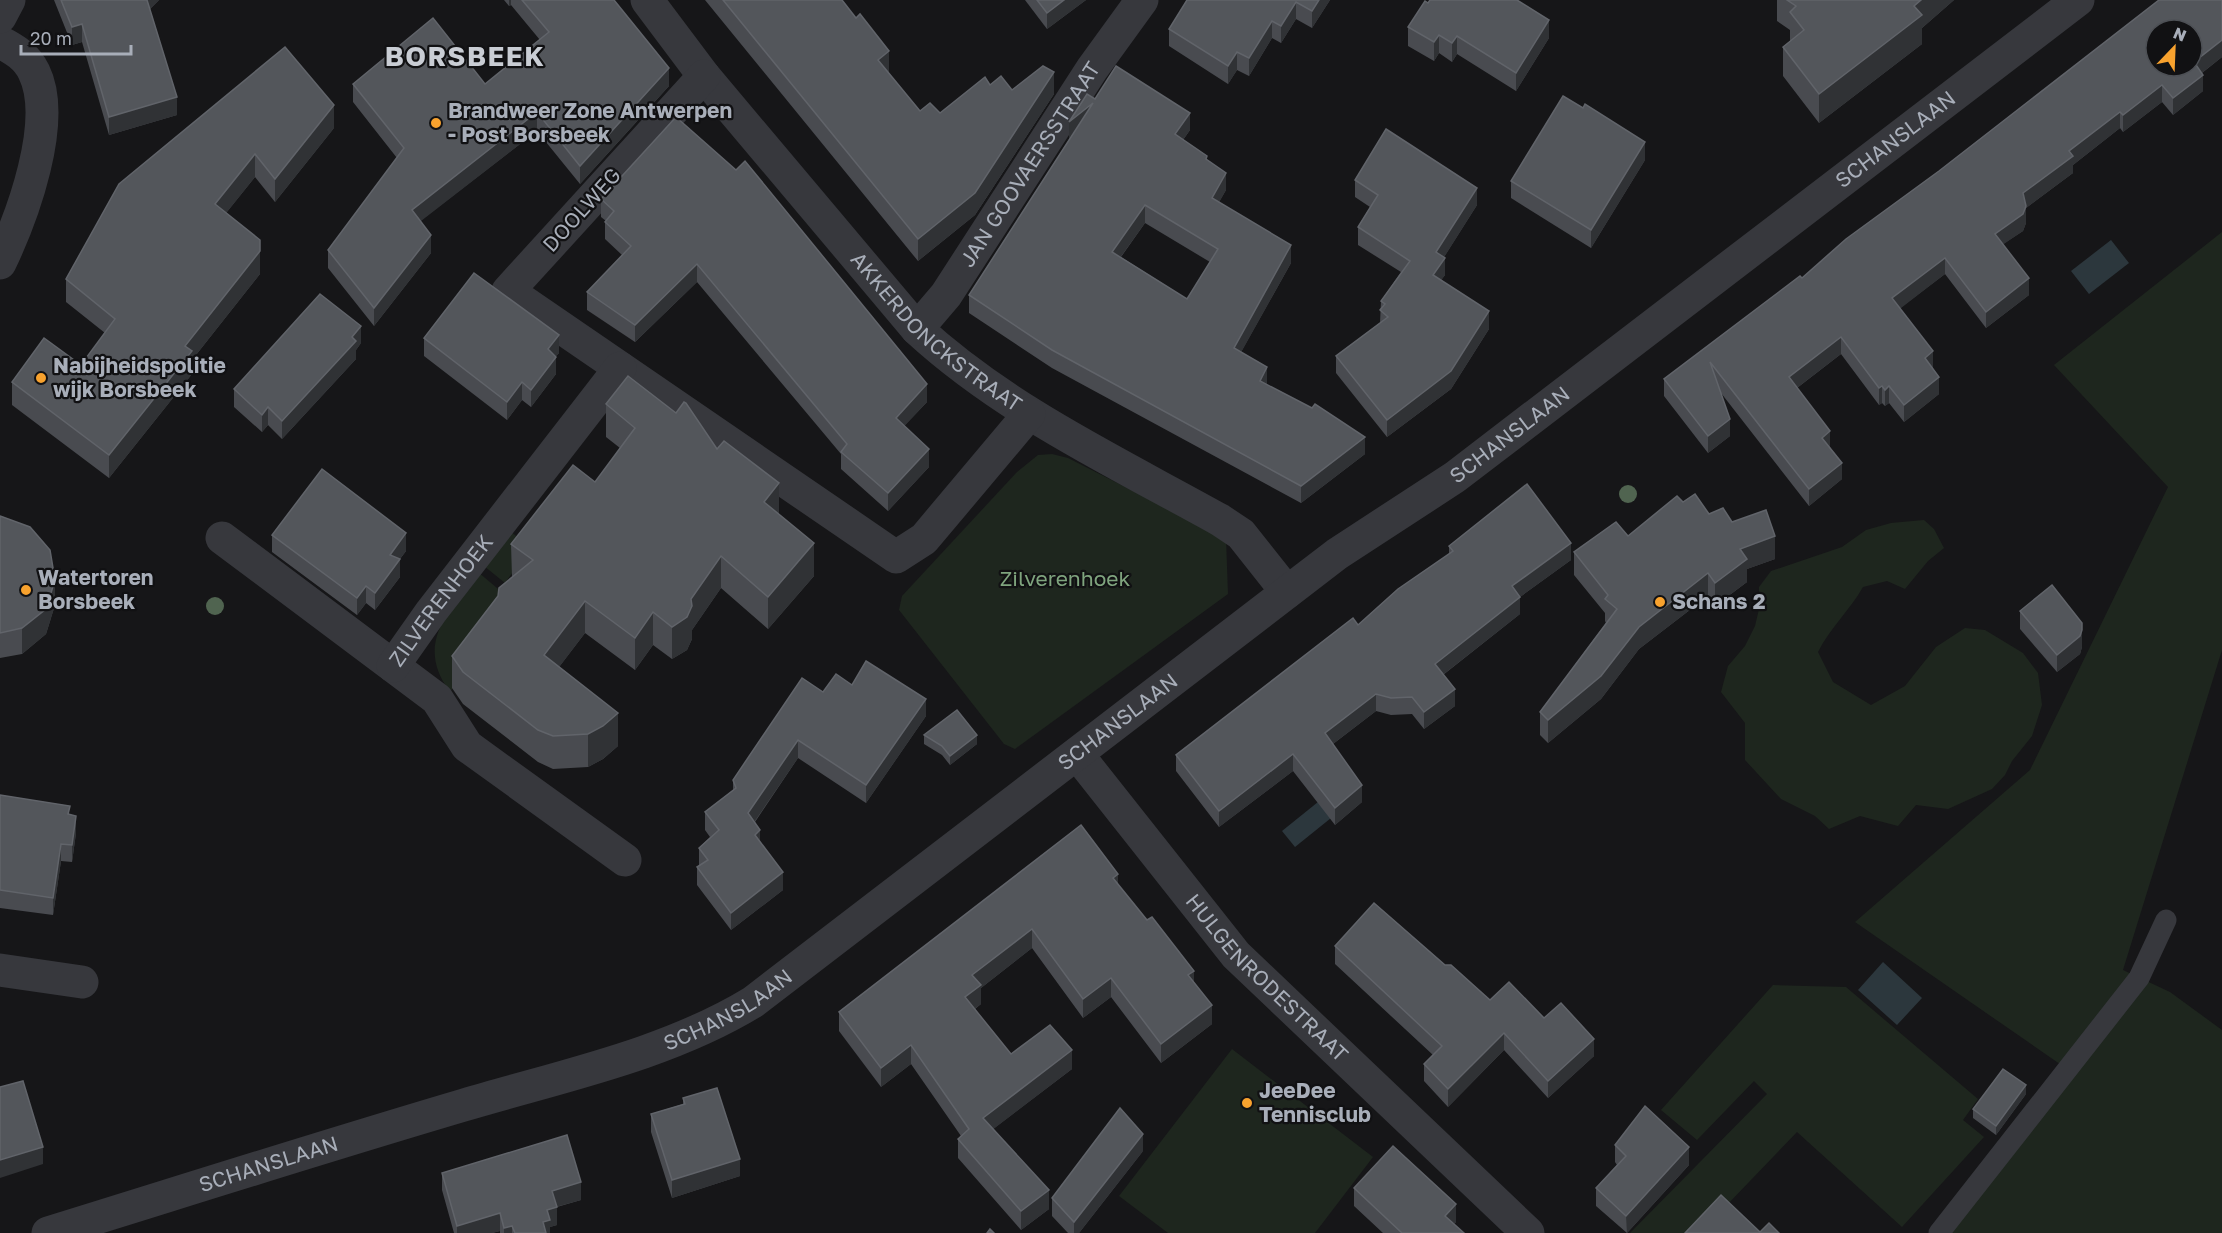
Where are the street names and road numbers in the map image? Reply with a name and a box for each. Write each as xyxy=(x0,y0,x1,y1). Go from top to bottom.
street label: JAN GOOVAERSSTRAAT xyxy=(954,57,1105,271)
street label: SCHANSLAAN xyxy=(1830,85,1960,193)
street label: DOOLWEG xyxy=(537,162,626,257)
street label: AKKERDONCKSTRAAT xyxy=(846,246,1027,417)
street label: SCHANSLAAN xyxy=(1444,380,1574,488)
street label: ZILVERENHOEK xyxy=(383,529,498,671)
street label: SCHANSLAAN xyxy=(1052,667,1183,775)
street label: HULGENRODESTRAAT xyxy=(1181,888,1354,1067)
street label: SCHANSLAAN xyxy=(659,963,797,1056)
street label: SCHANSLAAN xyxy=(196,1130,341,1197)

